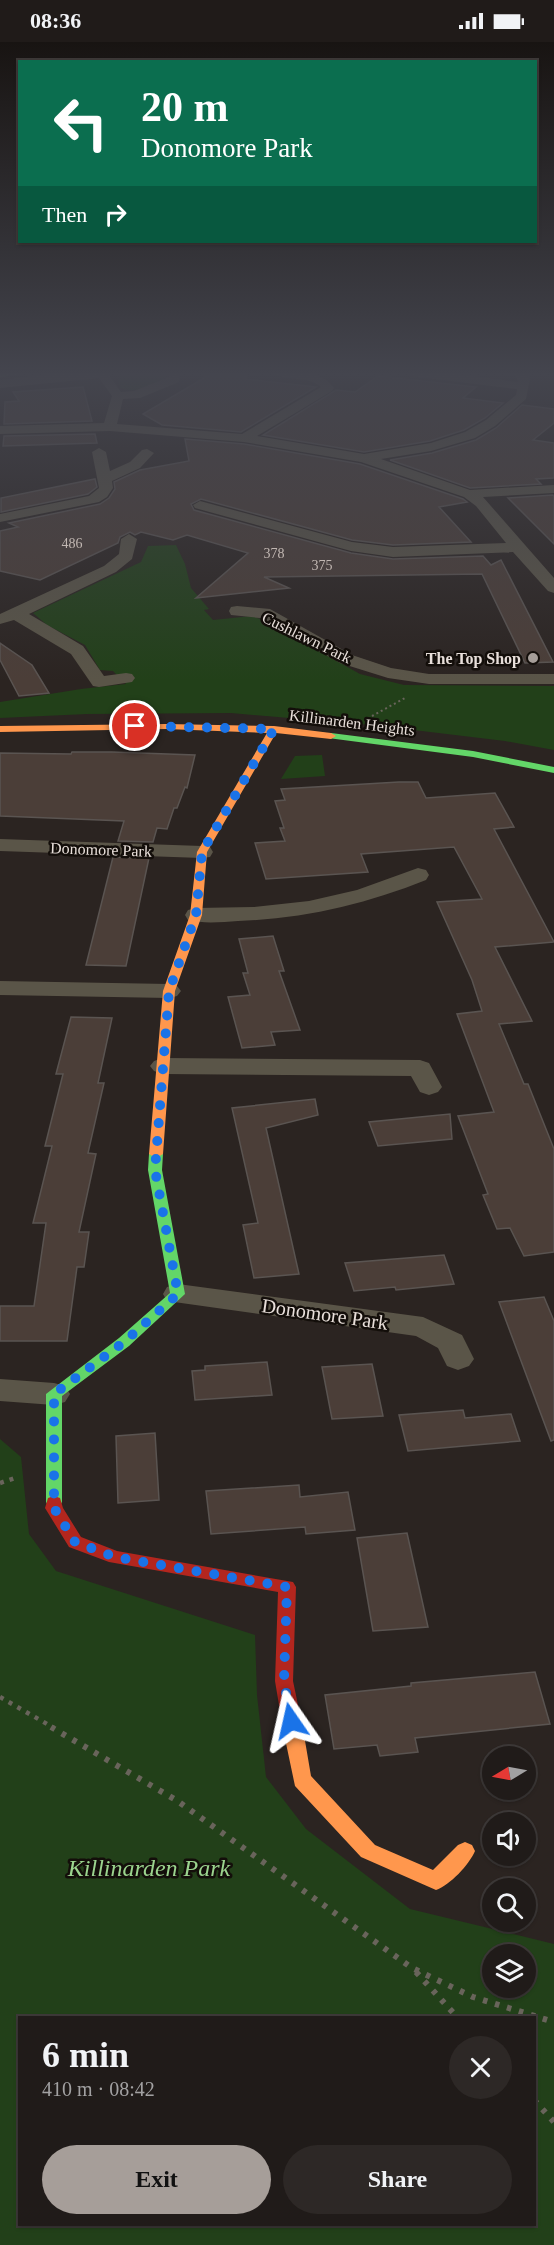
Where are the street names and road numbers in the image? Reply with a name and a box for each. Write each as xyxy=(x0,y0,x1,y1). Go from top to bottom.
street label: Cushlawn Park xyxy=(259,608,354,666)
street label: Killinarden Heights xyxy=(288,706,416,740)
street label: Donomore Park xyxy=(50,839,152,860)
street label: Donomore Park xyxy=(260,1294,390,1334)

